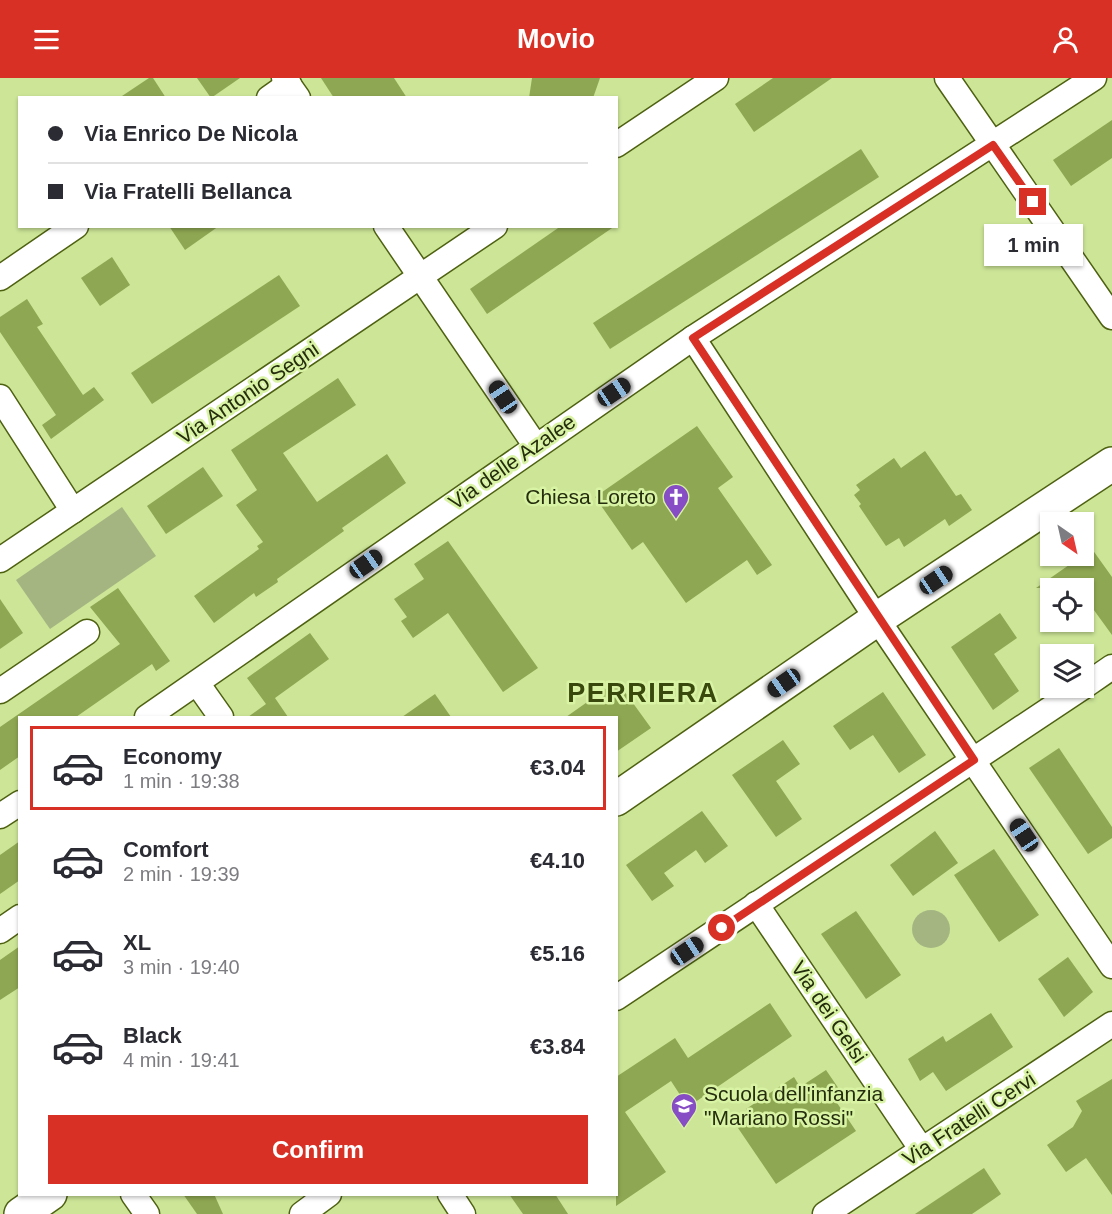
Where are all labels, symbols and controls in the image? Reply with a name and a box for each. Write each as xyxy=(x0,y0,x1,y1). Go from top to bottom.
icon: menu xyxy=(30,23,63,56)
icon: person xyxy=(1049,23,1082,56)
text: Movio xyxy=(517,24,595,54)
text: Via Enrico De Nicola xyxy=(84,121,298,146)
text: Via Fratelli Bellanca xyxy=(84,179,291,204)
route end xyxy=(1019,188,1046,215)
callout: 1 min xyxy=(984,223,1082,265)
text: 1 min xyxy=(1007,234,1060,256)
street label: Via Antonio Segni xyxy=(173,337,323,448)
car xyxy=(594,374,634,410)
car xyxy=(485,377,521,417)
street label: Via delle Azalee xyxy=(444,409,579,514)
church icon: Chiesa Loreto xyxy=(661,482,691,520)
place label: Chiesa Loreto xyxy=(525,485,656,508)
north arrow xyxy=(1040,512,1094,566)
map controls xyxy=(1040,512,1094,698)
car xyxy=(346,546,386,582)
car xyxy=(916,562,956,598)
button: locate xyxy=(1040,578,1094,632)
button: layers xyxy=(1040,644,1094,698)
car xyxy=(764,665,804,701)
district label: PERRIERA xyxy=(567,678,719,708)
icon: car xyxy=(51,741,105,795)
text: Economy xyxy=(123,744,222,769)
text: €3.04 xyxy=(530,755,585,780)
text: 1 min · 19:38 xyxy=(123,770,240,792)
car xyxy=(1006,815,1042,855)
icon: car xyxy=(51,834,105,888)
text: Comfort xyxy=(123,837,209,862)
text: €4.10 xyxy=(530,848,585,873)
text: 2 min · 19:39 xyxy=(123,863,240,885)
route start xyxy=(708,914,735,941)
icon: car xyxy=(51,927,105,981)
text: XL xyxy=(123,930,151,955)
car xyxy=(667,933,707,969)
text: €5.16 xyxy=(530,941,585,966)
text: 3 min · 19:40 xyxy=(123,956,240,978)
street label: Via dei Gelsi xyxy=(787,957,872,1067)
icon: car xyxy=(51,1020,105,1074)
text: Black xyxy=(123,1023,182,1048)
text: €3.84 xyxy=(530,1034,585,1059)
text: 4 min · 19:41 xyxy=(123,1049,240,1071)
street label: Via Fratelli Cervi xyxy=(898,1067,1039,1170)
place label: Scuola dell'infanzia "Mariano Rossi" xyxy=(704,1082,883,1129)
school or university icon: Scuola dell'infanzia "Mariano Rossi" xyxy=(669,1091,699,1129)
button: Confirm xyxy=(48,1115,588,1184)

